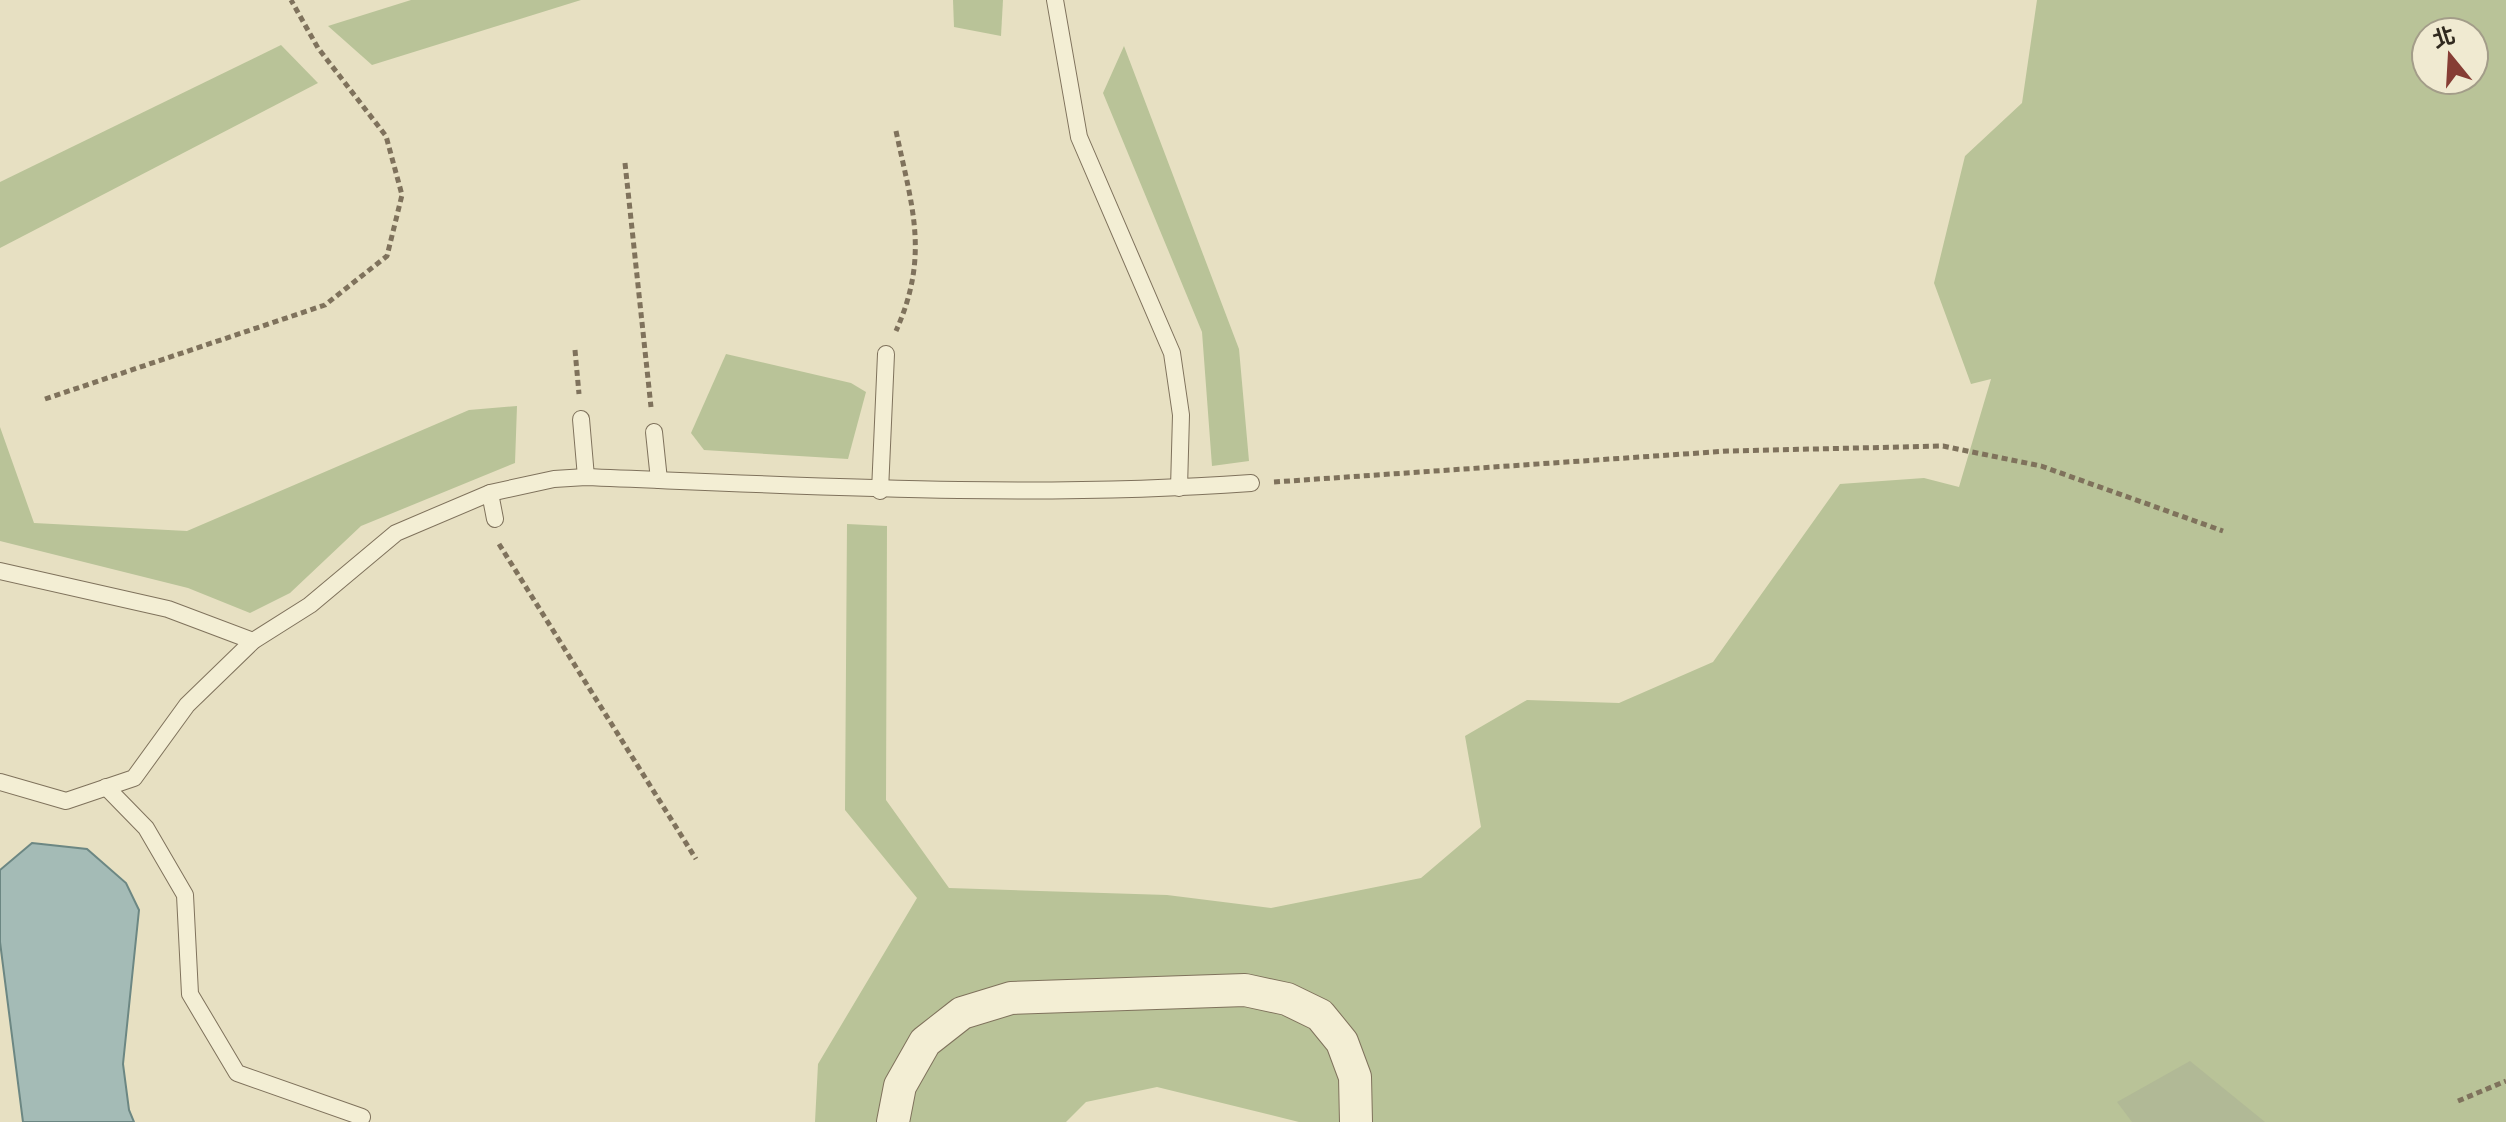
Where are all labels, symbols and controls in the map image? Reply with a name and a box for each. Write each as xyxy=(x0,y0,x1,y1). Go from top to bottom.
north arrow xyxy=(2410,16,2490,96)
text: 北 xyxy=(2428,16,2459,55)

